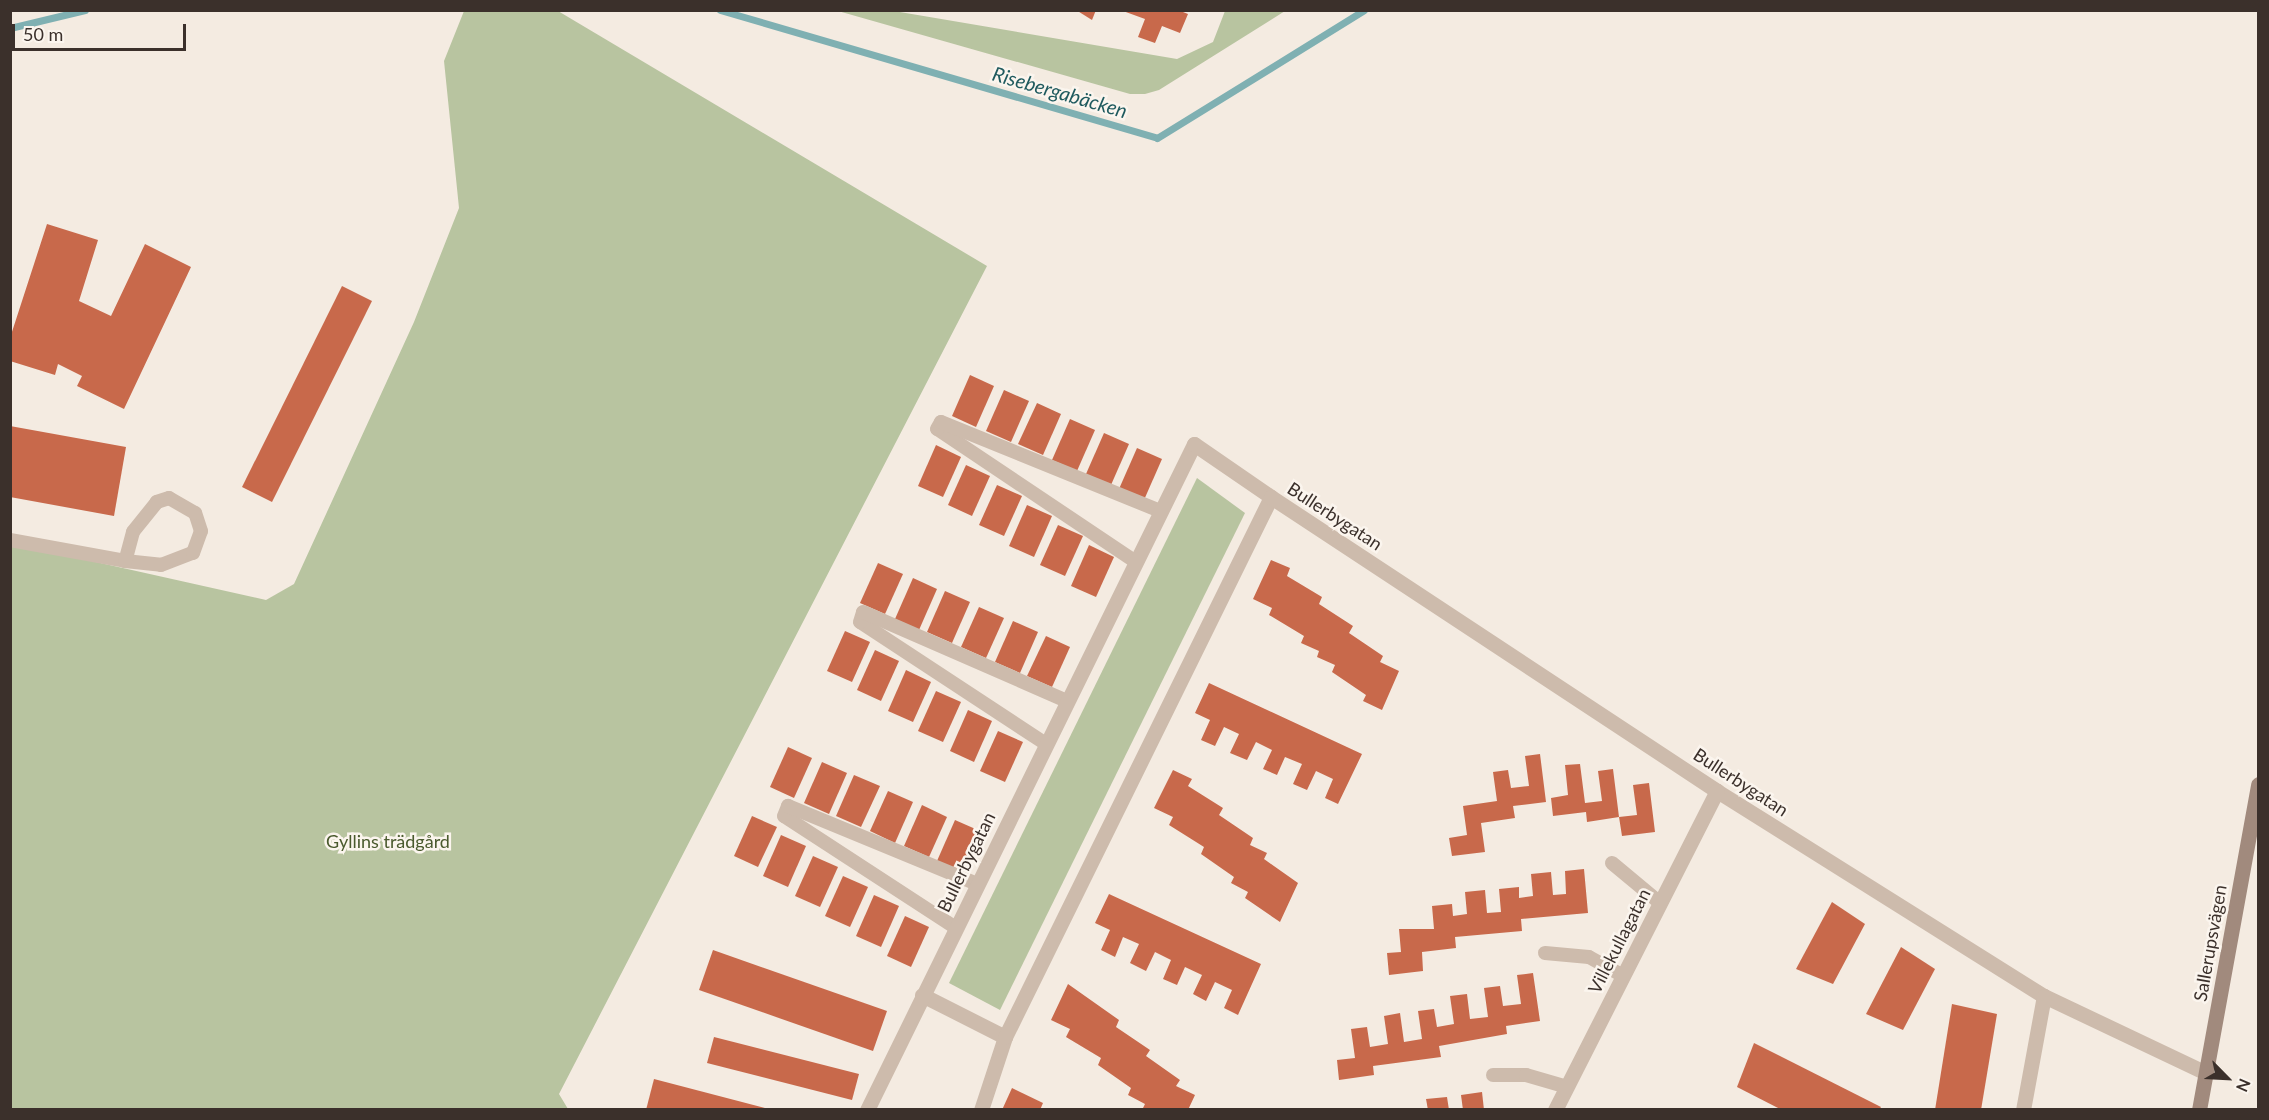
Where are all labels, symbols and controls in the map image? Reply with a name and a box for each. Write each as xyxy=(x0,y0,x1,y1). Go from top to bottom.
scale bar xyxy=(15,12,189,50)
text: 50 m xyxy=(23,23,63,45)
water label: Risebergabäcken xyxy=(990,61,1130,123)
street label: Bullerbygatan xyxy=(1284,477,1386,555)
street label: Bullerbygatan xyxy=(1690,743,1792,821)
street label: Bullerbygatan xyxy=(932,808,1000,916)
park label: Gyllins trädgård xyxy=(326,830,450,852)
street label: Sallerupsvägen xyxy=(2189,883,2231,1003)
street label: Villekullagatan xyxy=(1583,885,1655,997)
north arrow xyxy=(2197,1048,2257,1108)
text: N xyxy=(2233,1076,2255,1095)

